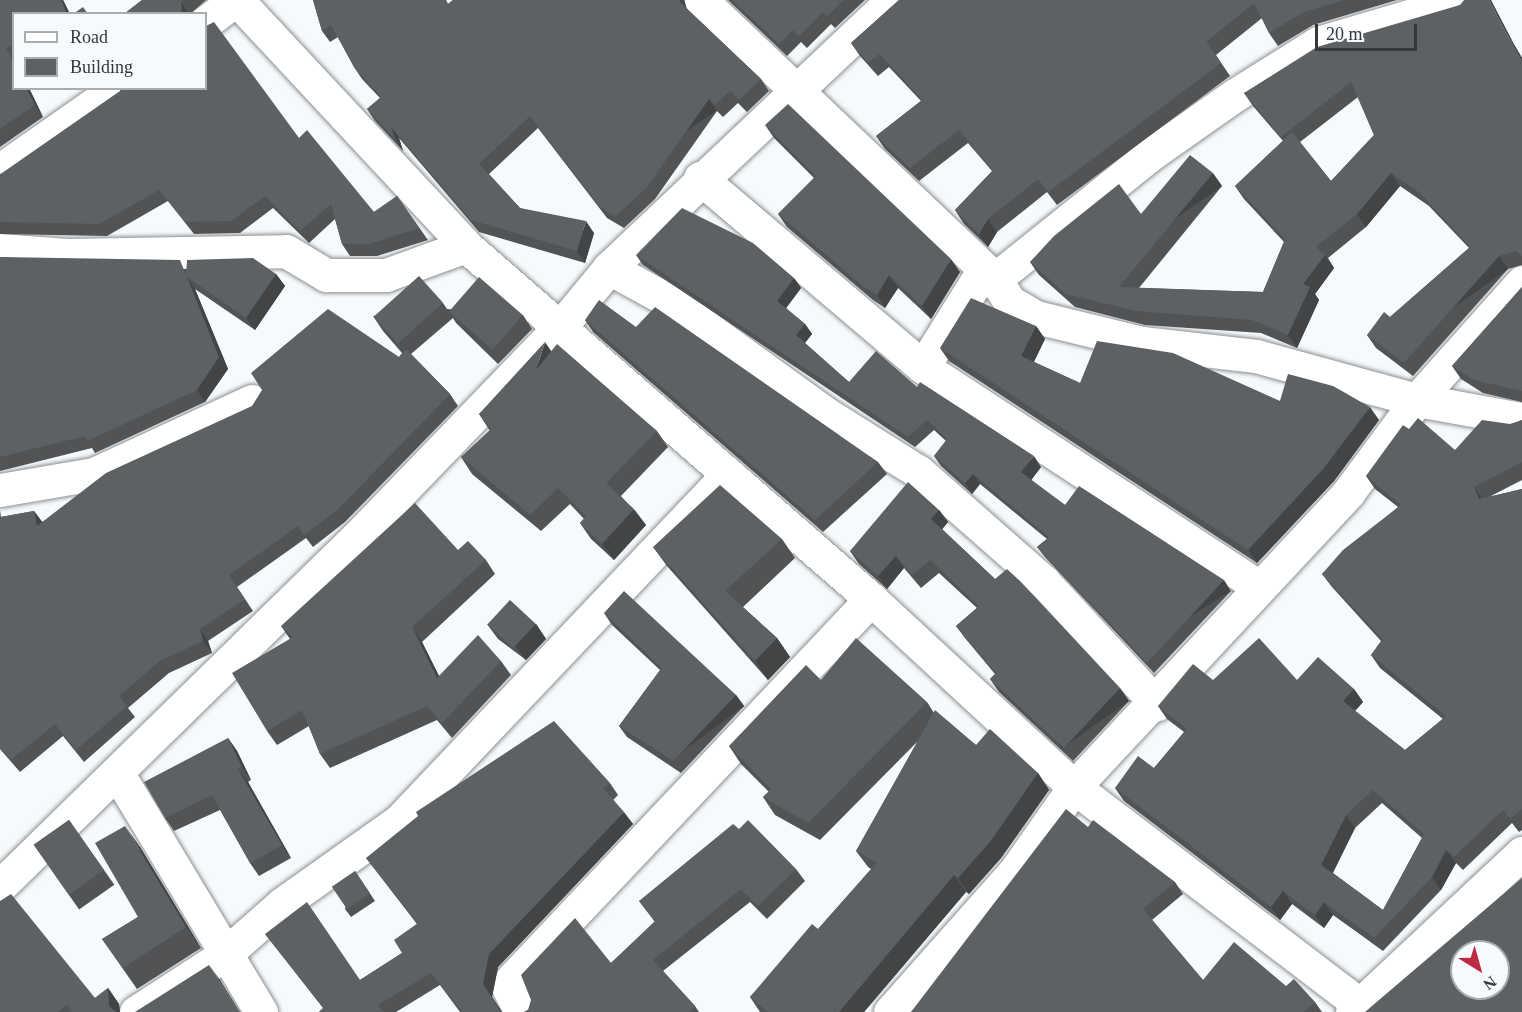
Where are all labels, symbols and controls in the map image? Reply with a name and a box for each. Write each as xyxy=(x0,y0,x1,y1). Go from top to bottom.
legend xyxy=(12,12,207,90)
scale bar xyxy=(1318,12,1420,50)
text: 20 m xyxy=(1326,24,1363,44)
text: Road xyxy=(70,27,108,47)
text: Building xyxy=(70,57,133,77)
north arrow xyxy=(1450,940,1510,1000)
text: N xyxy=(1480,973,1500,993)

